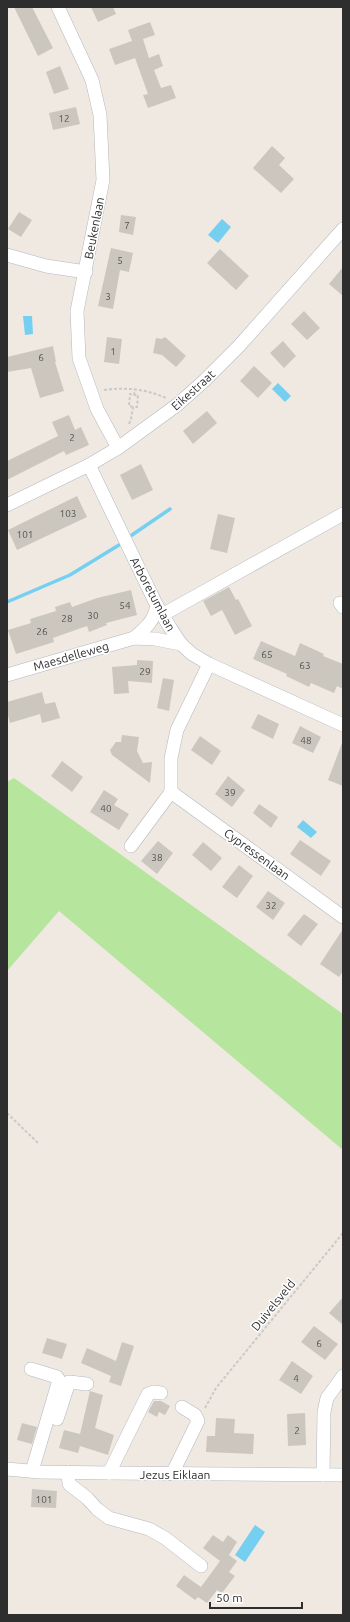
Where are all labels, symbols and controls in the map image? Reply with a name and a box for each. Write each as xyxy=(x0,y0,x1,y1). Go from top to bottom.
house number: 12 xyxy=(58,113,70,124)
street label: Beukenlaan xyxy=(82,196,106,260)
house number: 7 xyxy=(124,220,130,231)
house number: 5 xyxy=(117,255,123,266)
house number: 3 xyxy=(105,291,111,302)
house number: 1 xyxy=(110,346,116,357)
house number: 6 xyxy=(38,352,44,363)
street label: Eikestraat xyxy=(169,367,217,413)
house number: 2 xyxy=(69,432,75,443)
house number: 103 xyxy=(60,508,76,519)
house number: 101 xyxy=(17,529,33,540)
street label: Arboretumlaan xyxy=(128,555,178,633)
house number: 54 xyxy=(119,600,131,611)
house number: 30 xyxy=(87,610,99,621)
house number: 28 xyxy=(61,613,73,624)
house number: 26 xyxy=(36,626,48,637)
street label: Maesdelleweg xyxy=(32,639,110,673)
house number: 65 xyxy=(261,649,273,660)
house number: 63 xyxy=(299,660,311,671)
house number: 29 xyxy=(139,666,151,677)
house number: 48 xyxy=(300,735,312,746)
house number: 39 xyxy=(224,787,236,798)
house number: 40 xyxy=(100,803,112,814)
street label: Cypressenlaan xyxy=(222,826,292,882)
house number: 38 xyxy=(151,852,163,863)
house number: 32 xyxy=(265,900,277,911)
street label: Duivelsveld xyxy=(249,1277,297,1333)
house number: 6 xyxy=(316,1338,322,1349)
house number: 4 xyxy=(293,1373,299,1384)
house number: 2 xyxy=(294,1425,300,1436)
street label: Jezus Eiklaan xyxy=(140,1468,210,1481)
house number: 101 xyxy=(36,1494,52,1505)
scale bar xyxy=(210,1584,302,1610)
text: 50 m xyxy=(216,1591,243,1604)

